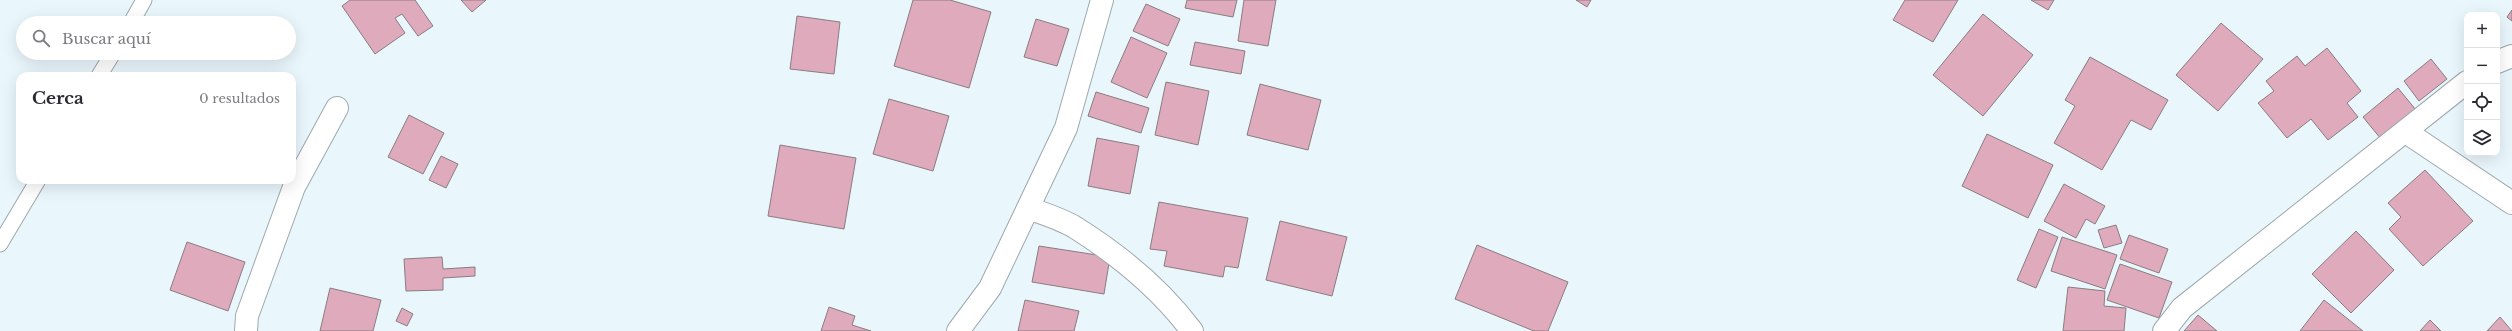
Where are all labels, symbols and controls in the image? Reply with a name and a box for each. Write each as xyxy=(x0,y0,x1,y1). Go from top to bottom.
map controls xyxy=(2464,12,2500,156)
button: + xyxy=(2464,12,2500,48)
search box xyxy=(16,16,296,60)
icon: search xyxy=(30,27,52,49)
text: Buscar aquí xyxy=(62,29,151,48)
button: − xyxy=(2464,48,2500,84)
button: locate xyxy=(2464,84,2500,120)
text: Cerca xyxy=(32,88,84,109)
text: 0 resultados xyxy=(199,90,280,107)
button: layers xyxy=(2464,120,2500,156)

